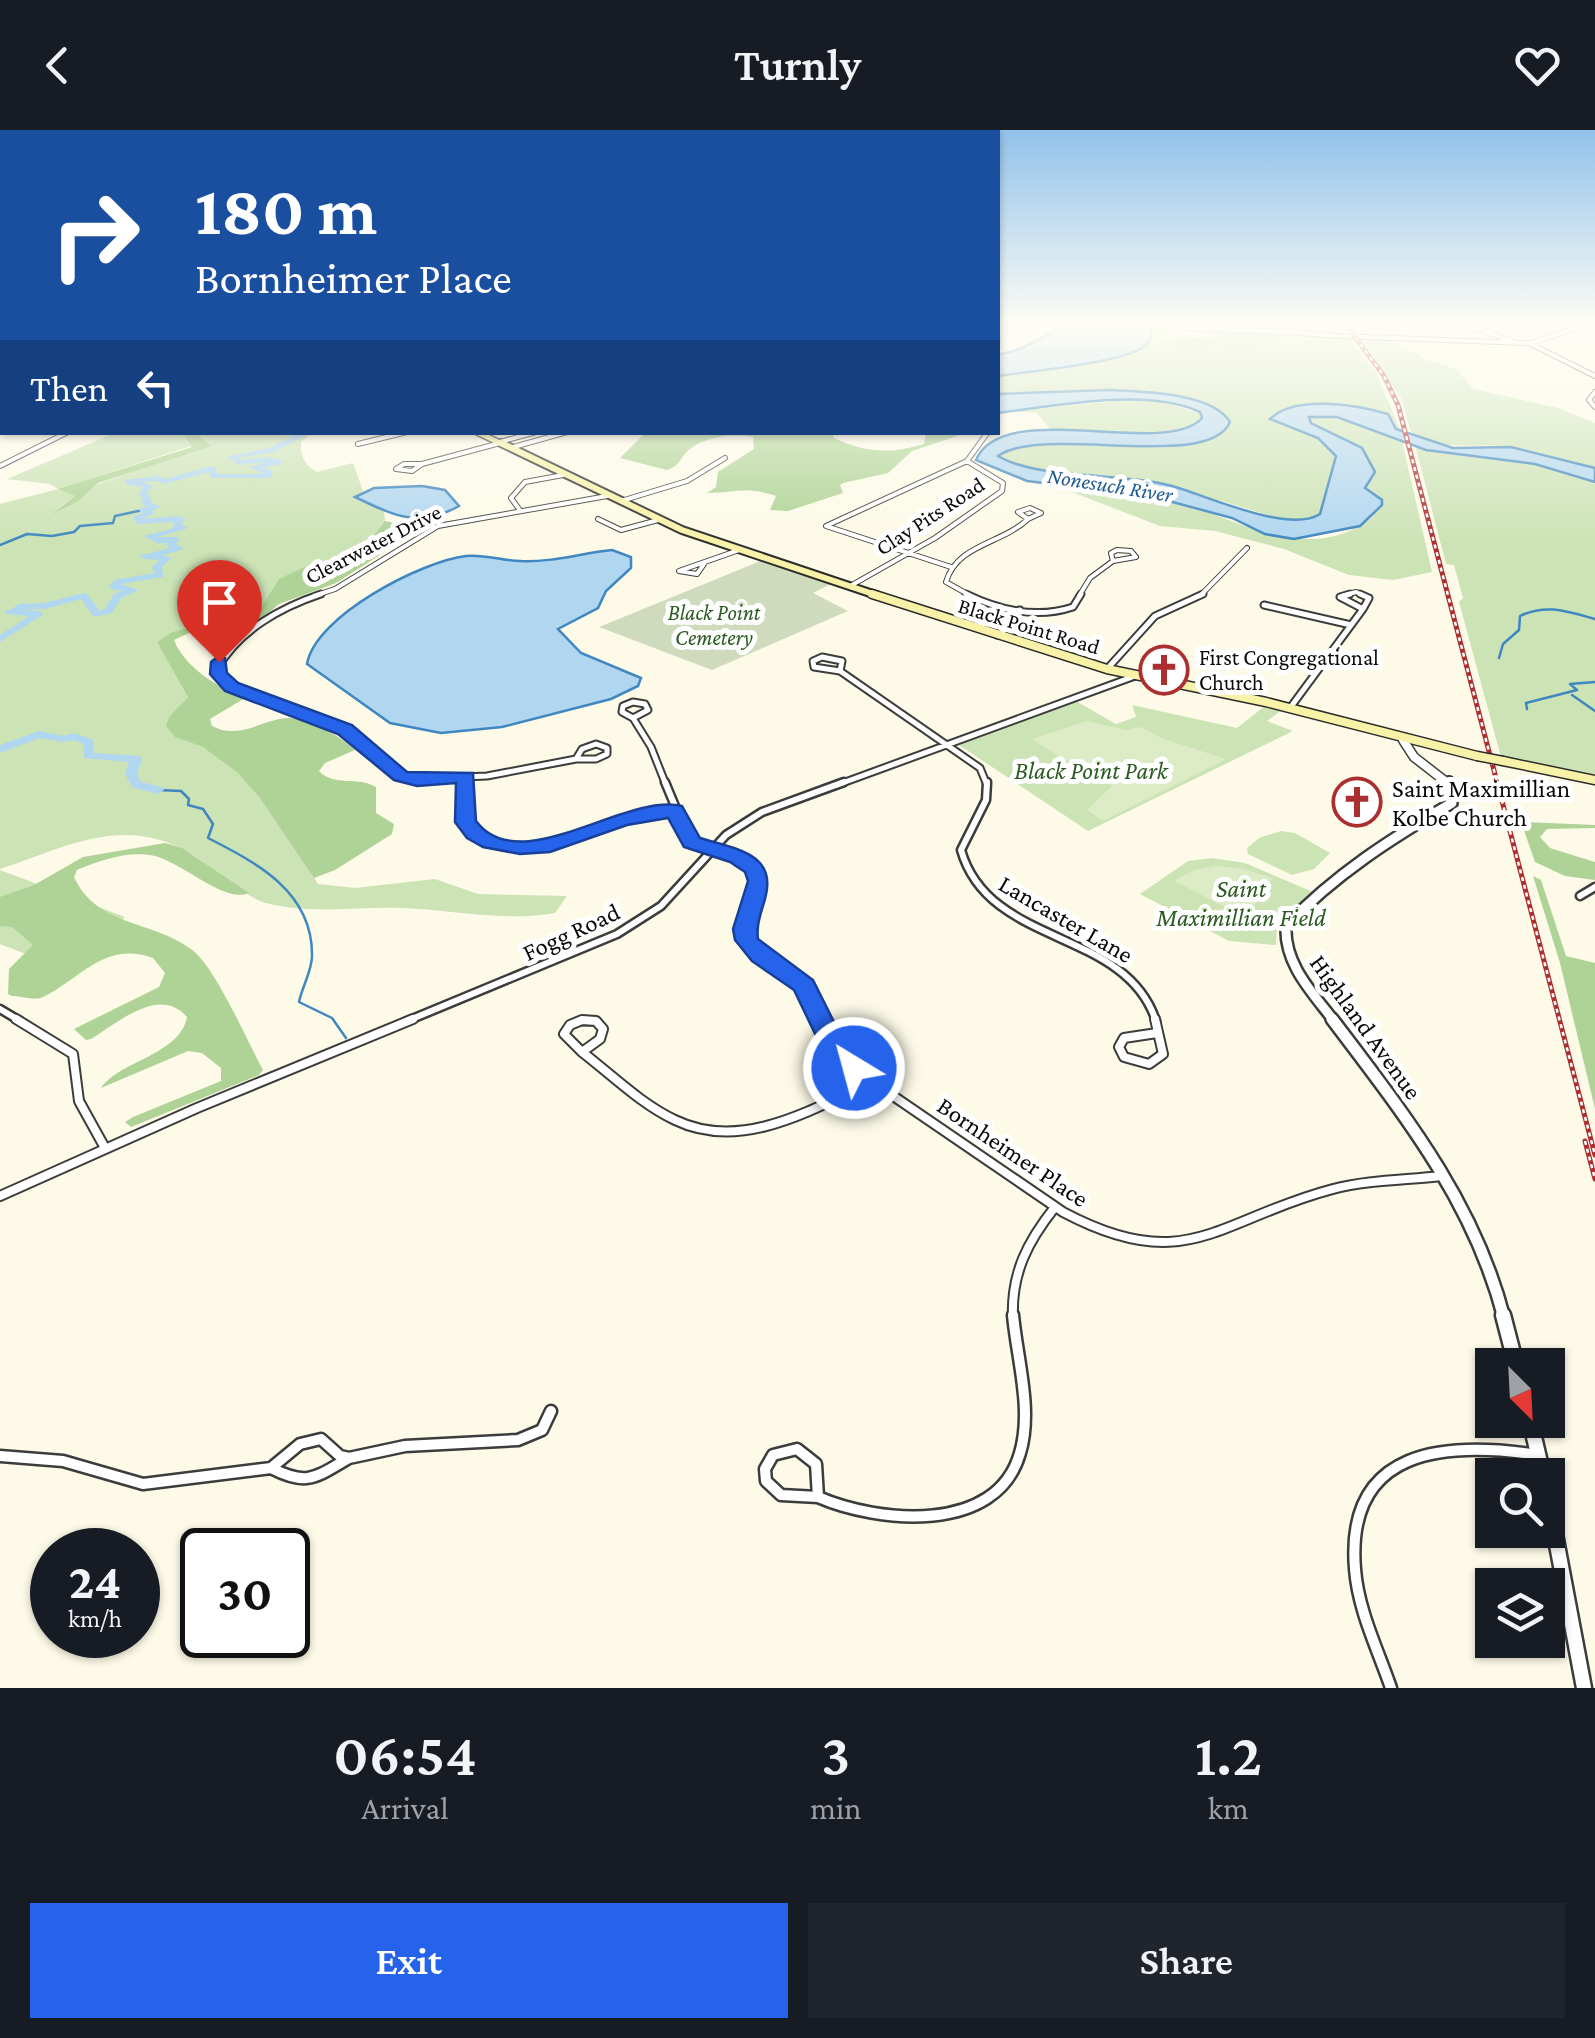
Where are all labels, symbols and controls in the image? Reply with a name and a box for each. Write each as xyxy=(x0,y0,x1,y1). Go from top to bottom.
icon: back xyxy=(30,38,85,93)
icon: heart xyxy=(1510,38,1565,93)
text: Turnly xyxy=(734,40,861,90)
icon: right xyxy=(30,170,160,300)
text: 180 m xyxy=(195,171,377,249)
text: Bornheimer Place xyxy=(195,253,512,303)
icon: left xyxy=(128,360,183,415)
text: Then xyxy=(30,367,108,409)
water label: Nonesuch River xyxy=(1046,463,1176,507)
street label: Clay Pits Road xyxy=(871,471,989,560)
street label: Clearwater Drive xyxy=(301,499,445,589)
pin xyxy=(177,560,262,663)
icon: arrive xyxy=(192,575,247,630)
street label: Black Point Road xyxy=(955,593,1103,660)
park label: Black Point Cemetery xyxy=(668,600,761,650)
church icon: First Congregational Church xyxy=(1138,644,1190,696)
place label: First Congregational Church xyxy=(1199,645,1379,695)
park label: Black Point Park xyxy=(1014,757,1169,784)
place label: Saint Maximillian Kolbe Church xyxy=(1392,775,1570,831)
church icon: Saint Maximillian Kolbe Church xyxy=(1331,776,1383,828)
street label: Lancaster Lane xyxy=(994,870,1138,968)
park label: Saint Maximillian Field xyxy=(1155,875,1327,931)
street label: Fogg Road xyxy=(518,898,624,967)
street label: Highland Avenue xyxy=(1304,950,1427,1105)
position arrow xyxy=(802,1016,906,1120)
street label: Bornheimer Place xyxy=(933,1092,1093,1212)
north arrow xyxy=(1475,1348,1565,1438)
map controls xyxy=(1475,1348,1565,1658)
button: search xyxy=(1475,1458,1565,1548)
speed limit sign: 30 xyxy=(180,1528,310,1658)
text: 24 xyxy=(69,1553,121,1609)
button: layers xyxy=(1475,1568,1565,1658)
text: km/h xyxy=(68,1605,122,1632)
text: 06:54 xyxy=(333,1721,477,1788)
text: 3 xyxy=(821,1721,850,1788)
text: 1.2 xyxy=(1195,1721,1262,1788)
text: Arrival xyxy=(362,1790,449,1826)
text: min xyxy=(810,1790,861,1826)
text: km xyxy=(1208,1790,1249,1826)
button: Exit xyxy=(30,1903,788,2018)
button: Share xyxy=(808,1903,1565,2018)

